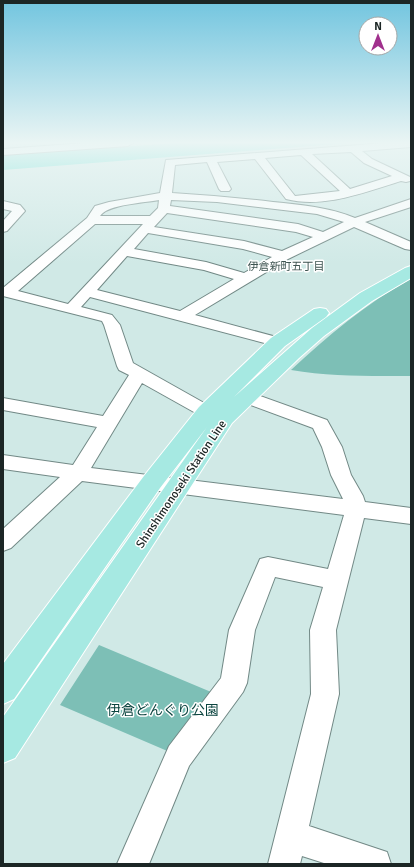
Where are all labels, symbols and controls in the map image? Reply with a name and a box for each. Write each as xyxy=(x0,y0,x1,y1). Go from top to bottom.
north arrow xyxy=(358,16,398,56)
text: N xyxy=(374,20,382,33)
district label: 伊倉新町五丁目 xyxy=(248,260,325,273)
street label: Shinshimonoseki Station Line xyxy=(133,417,230,551)
park label: 伊倉どんぐり公園 xyxy=(107,702,219,719)

